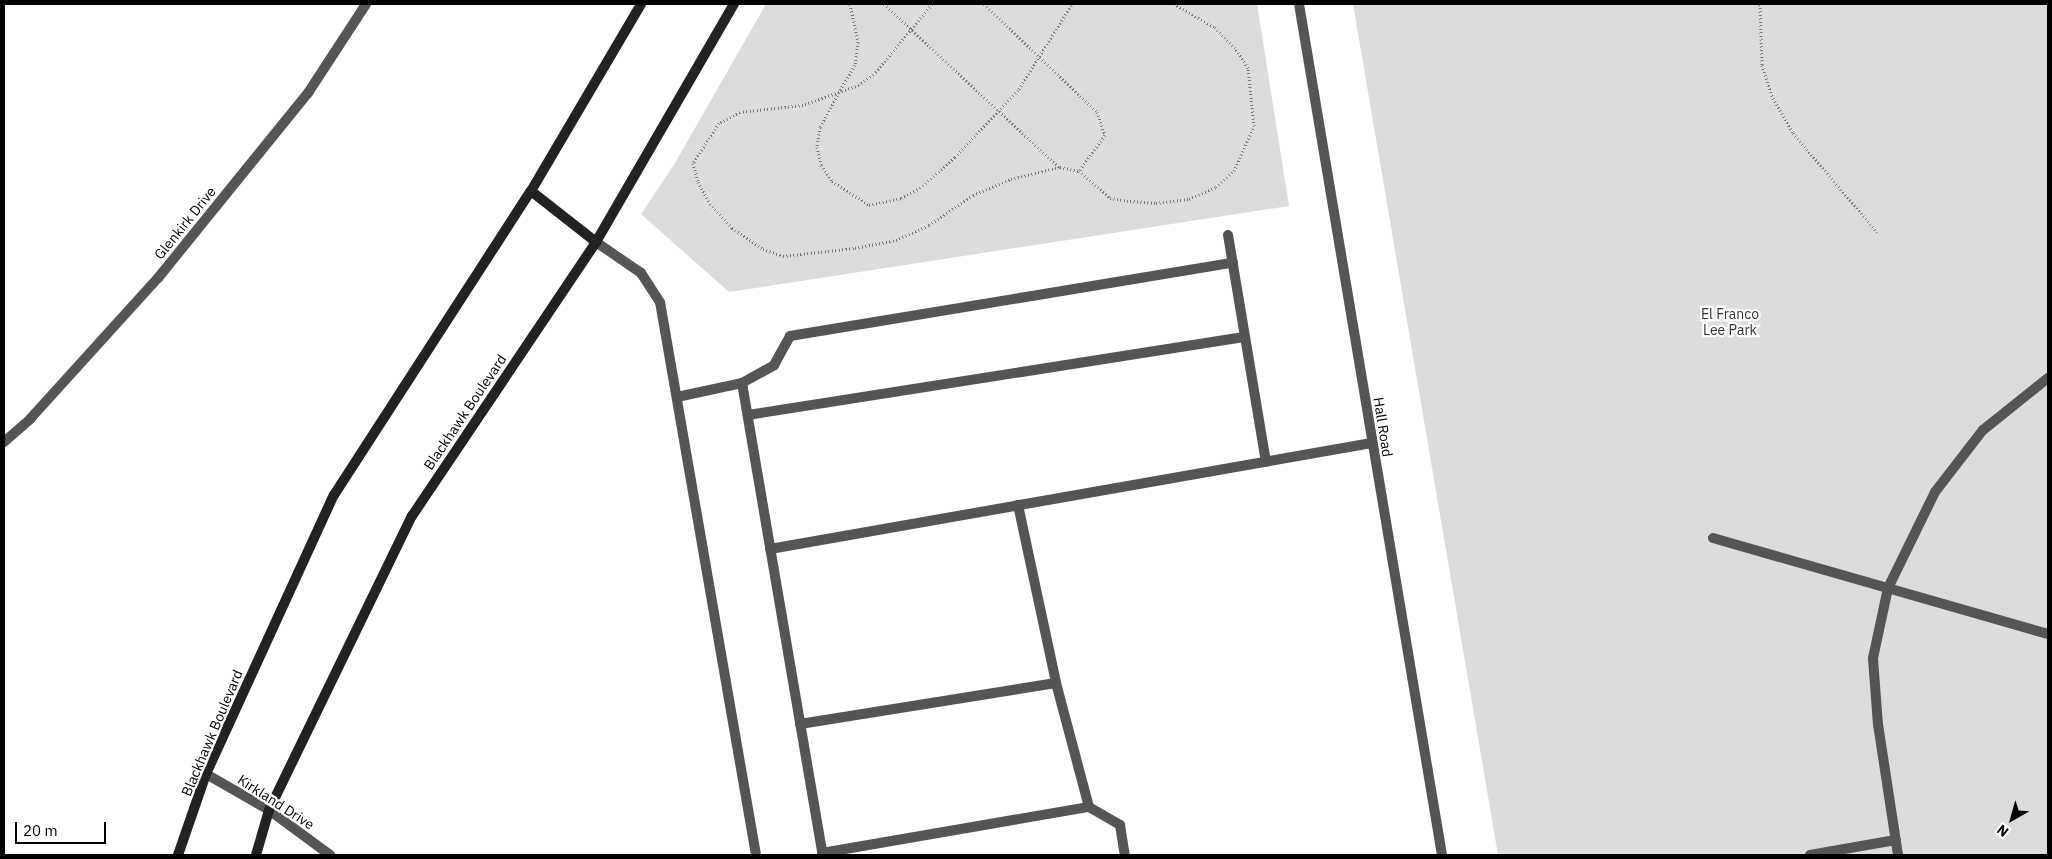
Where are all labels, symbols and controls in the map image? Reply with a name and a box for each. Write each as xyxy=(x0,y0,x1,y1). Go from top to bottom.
street label: Glenkirk Drive xyxy=(151,183,219,263)
park label: El Franco Lee Park xyxy=(1701,306,1759,338)
street label: Blackhawk Boulevard xyxy=(420,351,510,473)
street label: Hall Road xyxy=(1370,396,1396,458)
street label: Blackhawk Boulevard xyxy=(178,667,246,799)
street label: Kirkland Drive xyxy=(235,771,317,833)
north arrow xyxy=(1987,794,2037,844)
scale bar xyxy=(18,812,109,844)
text: 20 m xyxy=(23,821,58,840)
text: N xyxy=(1993,821,2012,841)

